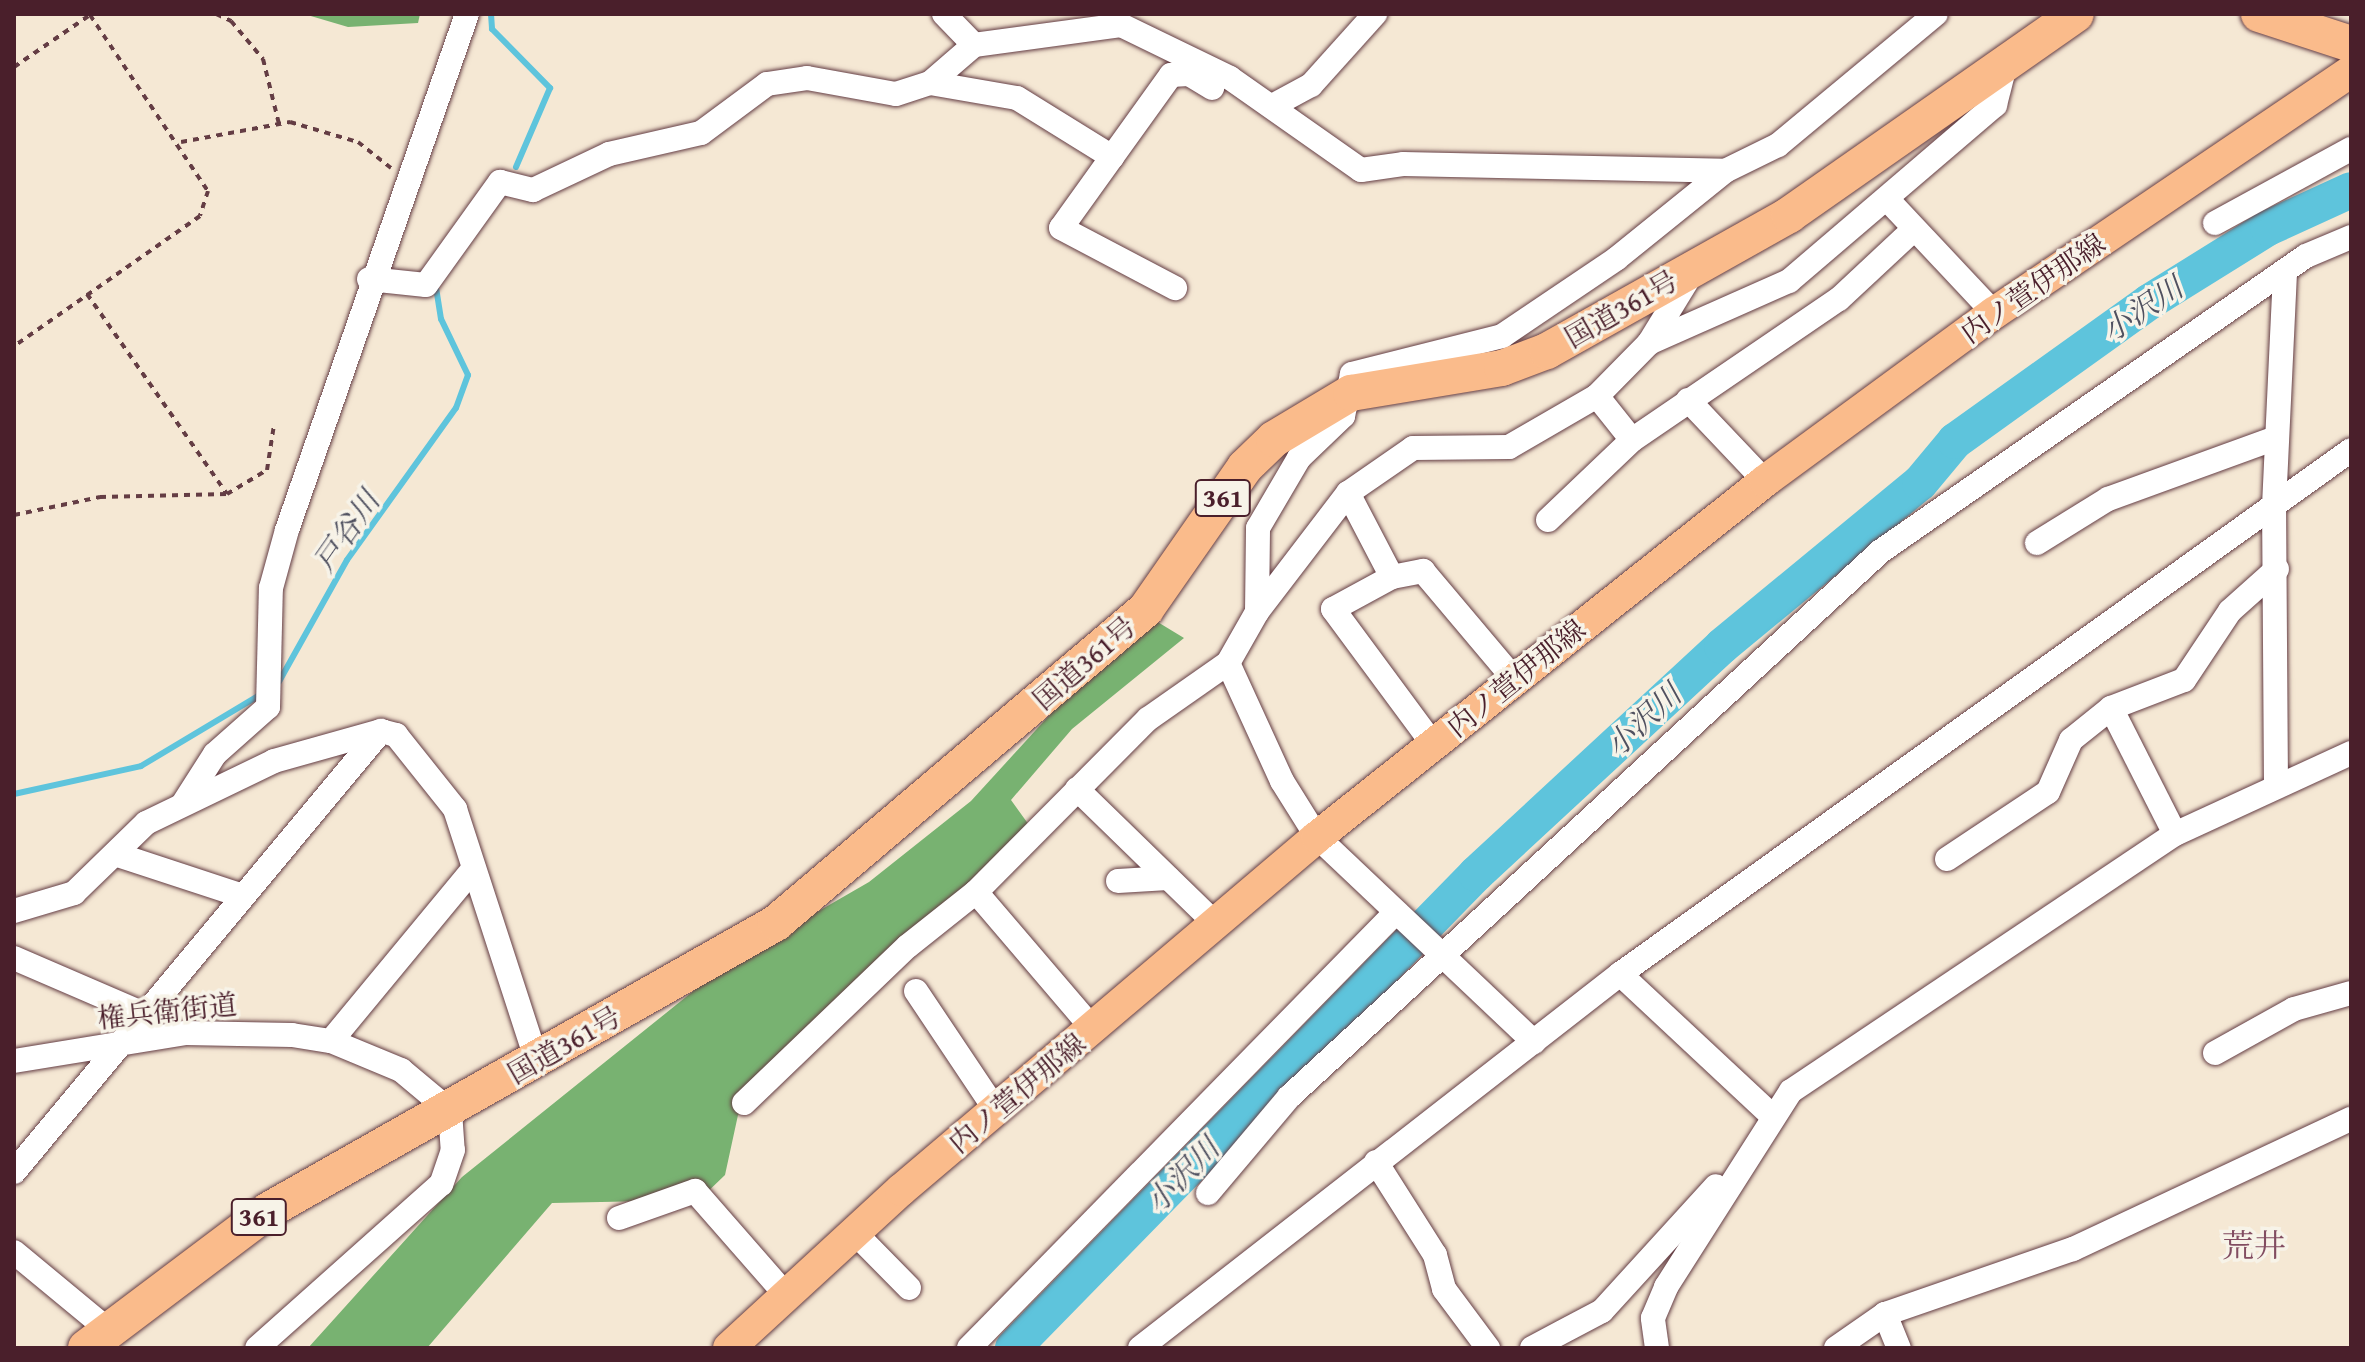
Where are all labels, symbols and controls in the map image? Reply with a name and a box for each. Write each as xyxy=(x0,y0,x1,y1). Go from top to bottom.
street label: 内ノ萱伊那線 xyxy=(1955,226,2111,350)
street label: 国道361号 xyxy=(1559,263,1683,355)
water label: 小沢川 xyxy=(2095,269,2189,349)
road number: 361 xyxy=(1193,476,1253,520)
water label: 戸谷川 xyxy=(305,484,387,578)
street label: 国道361号 xyxy=(1026,610,1142,716)
street label: 内ノ萱伊那線 xyxy=(1440,612,1592,744)
water label: 小沢川 xyxy=(1598,676,1688,764)
street label: 権兵衛街道 xyxy=(96,987,238,1035)
street label: 国道361号 xyxy=(502,999,626,1091)
street label: 内ノ萱伊那線 xyxy=(942,1026,1092,1160)
water label: 小沢川 xyxy=(1138,1130,1226,1220)
road number: 361 xyxy=(229,1195,289,1239)
district label: 荒井 xyxy=(2222,1227,2286,1265)

